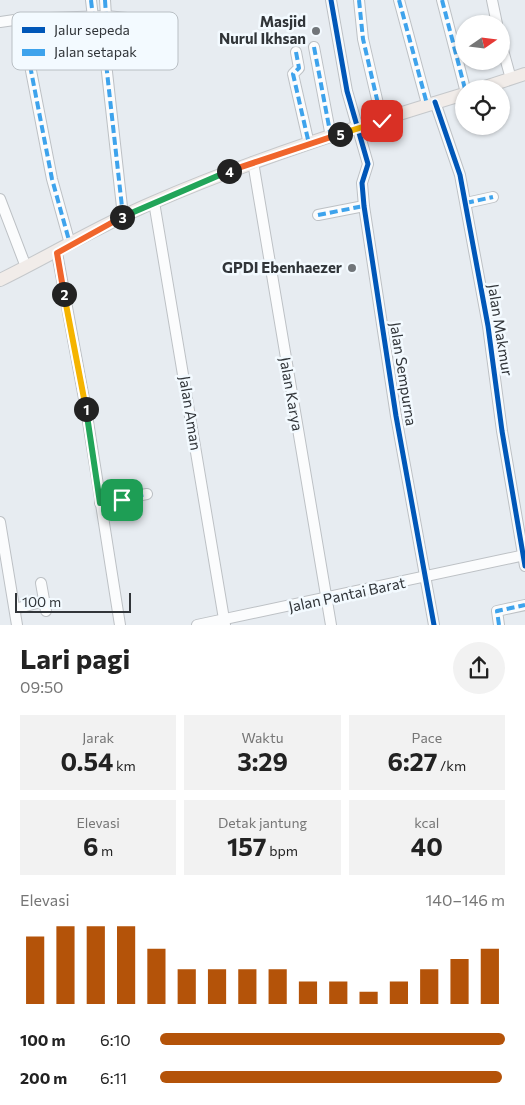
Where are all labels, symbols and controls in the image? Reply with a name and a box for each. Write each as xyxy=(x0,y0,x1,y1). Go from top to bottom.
legend xyxy=(12,12,178,70)
place label: Masjid Nurul Ikhsan xyxy=(219,12,306,47)
north arrow xyxy=(455,15,510,70)
map controls xyxy=(455,15,510,135)
text: Jalur sepeda xyxy=(54,21,130,38)
marker: Masjid Nurul Ikhsan xyxy=(310,25,322,37)
text: Jalan setapak xyxy=(54,43,137,60)
button: locate xyxy=(455,80,510,135)
pin xyxy=(361,100,403,142)
icon: check xyxy=(368,107,396,135)
pin: 5 xyxy=(328,122,352,146)
text: 5 xyxy=(336,126,345,143)
pin: 4 xyxy=(216,158,242,184)
text: 4 xyxy=(225,163,234,180)
pin: 3 xyxy=(110,204,134,230)
text: 3 xyxy=(118,209,127,226)
place label: GPDI Ebenhaezer xyxy=(222,258,342,276)
marker: GPDI Ebenhaezer xyxy=(346,262,358,274)
pin: 2 xyxy=(52,282,76,306)
street label: Jalan Makmur xyxy=(485,283,517,377)
text: 2 xyxy=(61,286,68,303)
street label: Jalan Sempurna xyxy=(387,321,421,427)
street label: Jalan Karya xyxy=(277,355,307,432)
street label: Jalan Aman xyxy=(176,374,206,451)
pin: 1 xyxy=(74,396,98,422)
text: 1 xyxy=(83,401,90,418)
pin xyxy=(101,479,143,521)
icon: arrive xyxy=(108,486,136,514)
street label: Jalan Pantai Barat xyxy=(287,573,407,615)
scale bar xyxy=(15,590,131,613)
text: 100 m xyxy=(22,593,61,610)
text: Lari pagi xyxy=(20,641,130,675)
button: share xyxy=(453,642,505,694)
text: 09:50 xyxy=(20,677,64,696)
text: Jarak xyxy=(82,729,114,746)
text: Waktu xyxy=(241,729,284,746)
text: Pace xyxy=(412,729,442,746)
text: 0.54 xyxy=(61,746,113,776)
text: 3:29 xyxy=(237,746,288,776)
text: 6:27 xyxy=(388,746,437,776)
text: km xyxy=(113,757,136,774)
text: /km xyxy=(437,757,466,774)
text: Elevasi xyxy=(76,814,120,831)
text: Detak jantung xyxy=(218,814,307,831)
text: kcal xyxy=(414,814,439,831)
text: 6 xyxy=(83,831,98,861)
text: 157 xyxy=(227,831,267,861)
text: 40 xyxy=(411,831,443,861)
text: m xyxy=(98,842,113,859)
text: bpm xyxy=(267,842,298,859)
text: Elevasi xyxy=(20,890,70,909)
text: 140–146 m xyxy=(426,890,505,909)
text: 100 m xyxy=(20,1030,66,1049)
text: 6:10 xyxy=(100,1030,131,1049)
text: 200 m xyxy=(20,1068,67,1087)
text: 6:11 xyxy=(100,1068,127,1087)

